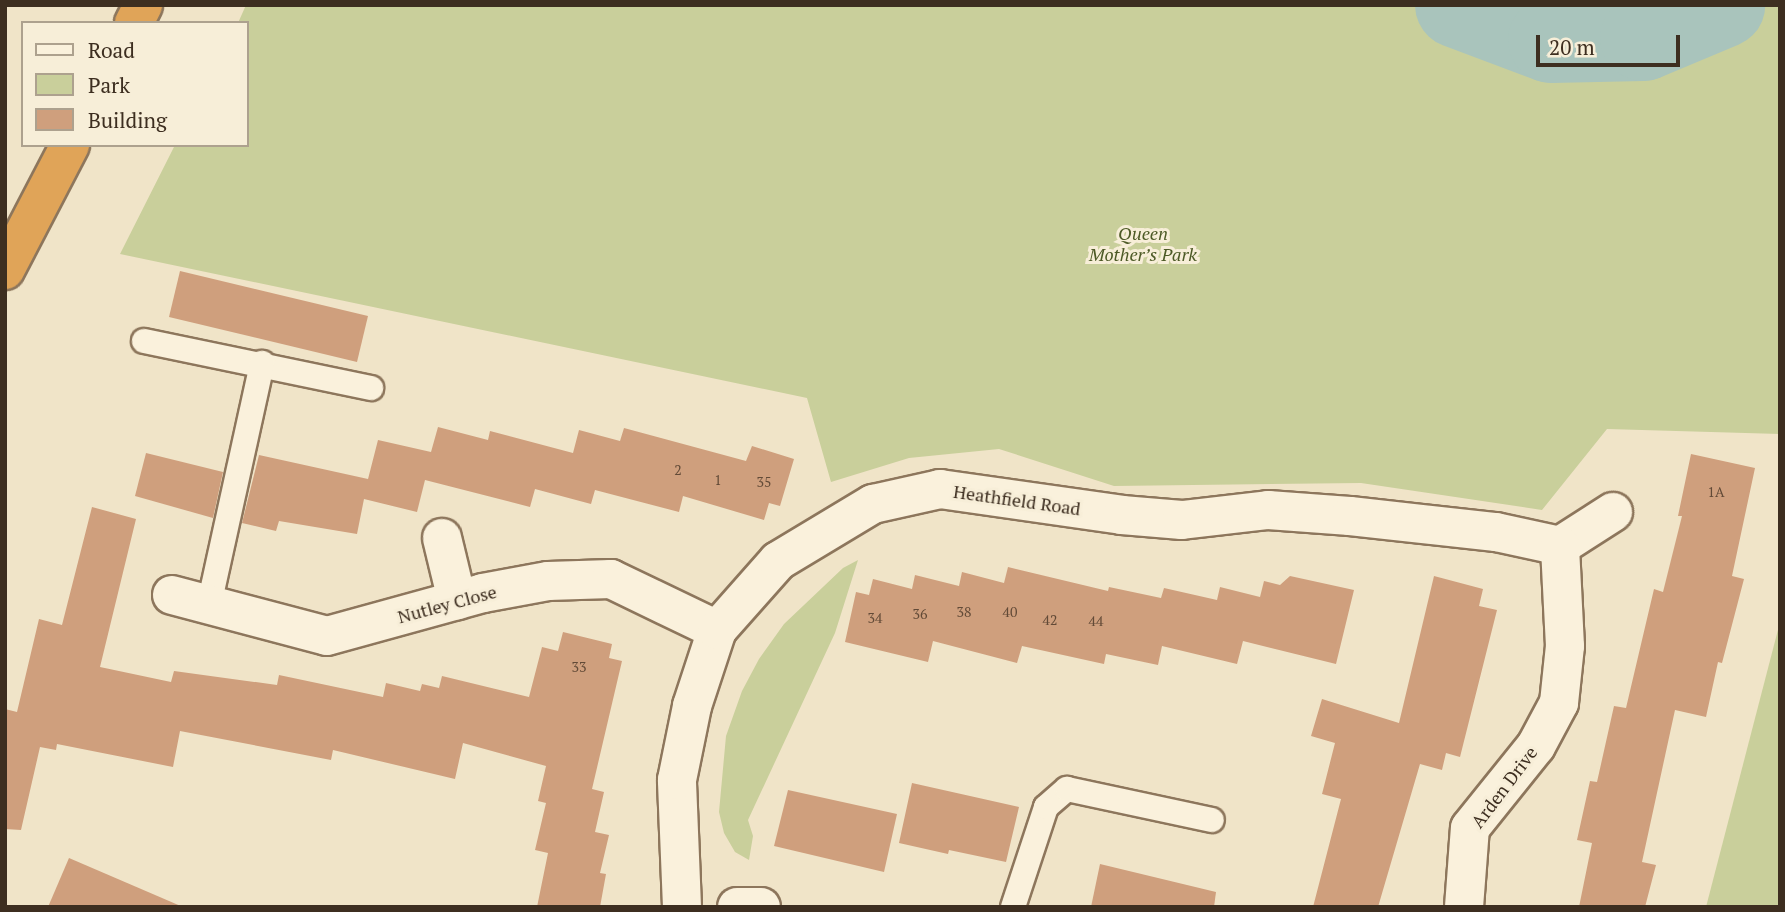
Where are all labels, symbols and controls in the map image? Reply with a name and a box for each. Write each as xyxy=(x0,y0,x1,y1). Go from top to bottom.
legend xyxy=(21,21,248,147)
scale bar xyxy=(1540,21,1684,65)
text: 20 m xyxy=(1549,33,1595,61)
text: Road xyxy=(88,36,135,64)
text: Park xyxy=(88,71,130,99)
text: Building xyxy=(88,106,167,134)
park label: Queen Mother’s Park xyxy=(1089,223,1197,266)
house number: 2 xyxy=(674,462,682,478)
house number: 1 xyxy=(714,472,722,488)
house number: 35 xyxy=(757,474,771,490)
street label: Heathfield Road xyxy=(952,480,1082,520)
house number: 1A xyxy=(1707,484,1725,500)
street label: Nutley Close xyxy=(395,580,499,628)
house number: 38 xyxy=(957,604,971,620)
house number: 40 xyxy=(1003,604,1017,620)
house number: 36 xyxy=(913,606,927,622)
house number: 34 xyxy=(868,610,882,626)
house number: 42 xyxy=(1043,612,1057,628)
house number: 44 xyxy=(1089,613,1103,629)
house number: 33 xyxy=(572,659,586,675)
street label: Arden Drive xyxy=(1466,742,1542,832)

